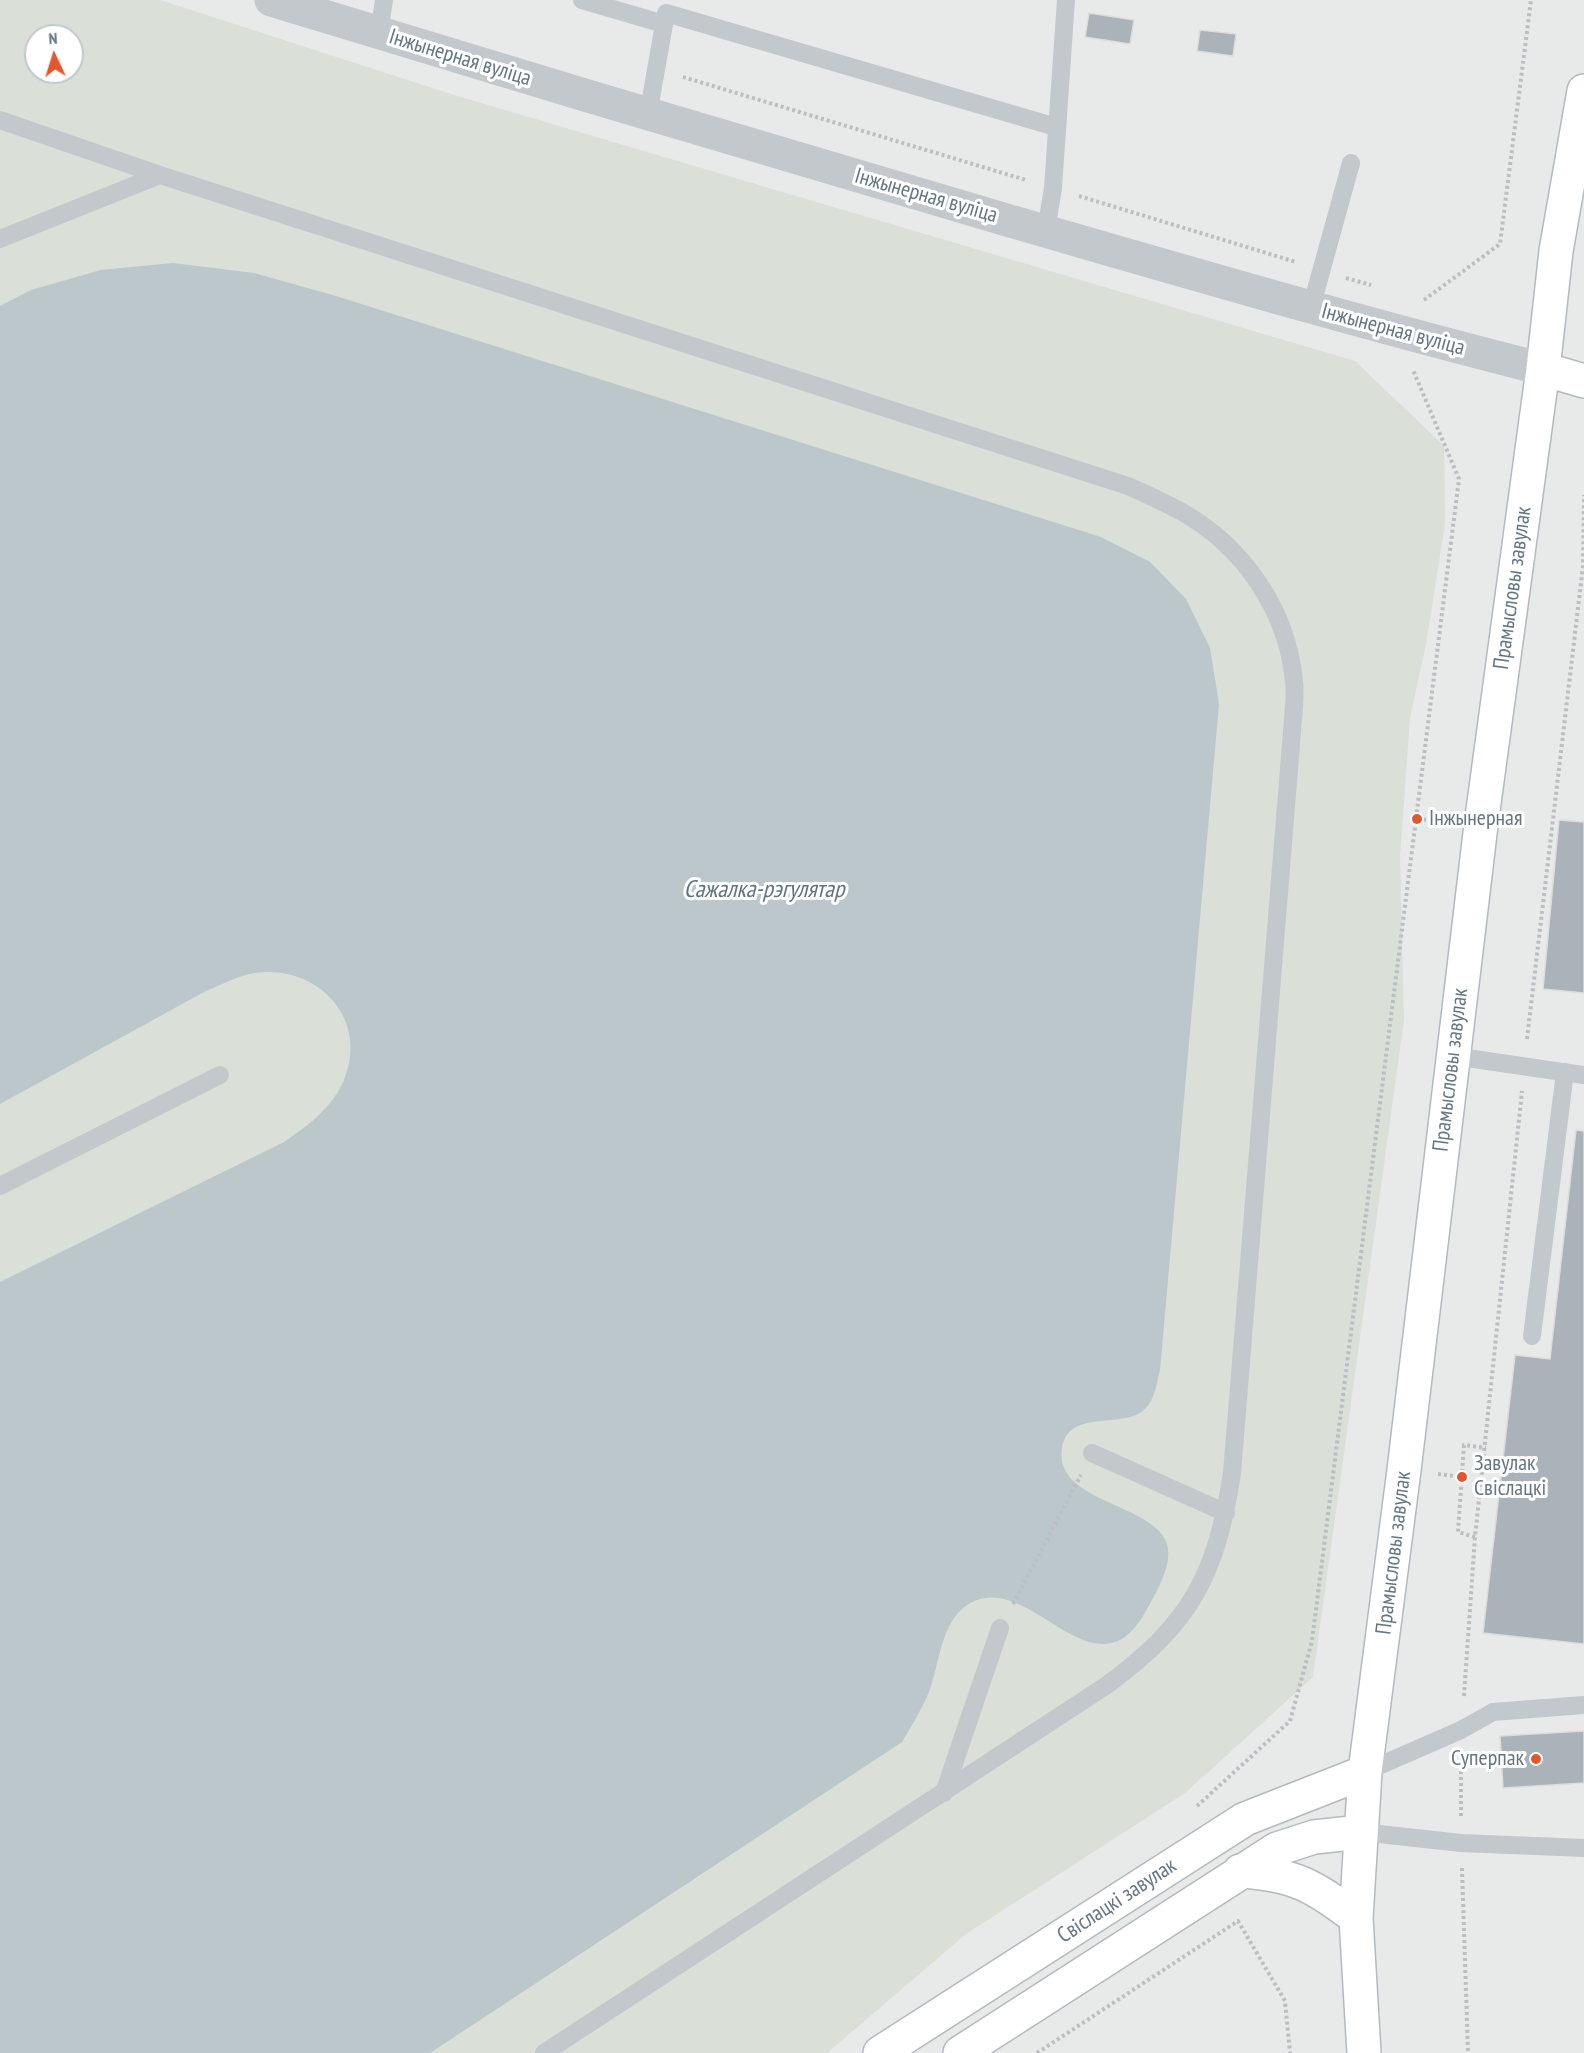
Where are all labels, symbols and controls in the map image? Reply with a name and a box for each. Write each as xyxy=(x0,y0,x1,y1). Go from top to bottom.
north arrow xyxy=(24,24,84,84)
street label: Інжынерная вуліца xyxy=(386,24,534,92)
text: N xyxy=(48,28,58,48)
street label: Інжынерная вуліца xyxy=(852,163,1000,229)
street label: Інжынерная вуліца xyxy=(1319,298,1467,362)
street label: Прамысловы завулак xyxy=(1488,505,1538,671)
place label: Інжынерная xyxy=(1429,806,1522,832)
marker: Інжынерная xyxy=(1410,812,1424,826)
water label: Сажалка-рэгулятар xyxy=(684,876,844,904)
street label: Прамысловы завулак xyxy=(1428,987,1474,1153)
place label: Завулак Свіслацкі xyxy=(1474,1451,1546,1502)
street label: Прамысловы завулак xyxy=(1371,1470,1417,1636)
marker: Завулак Свіслацкі xyxy=(1455,1470,1469,1484)
place label: Суперпак xyxy=(1451,1746,1524,1772)
marker: Суперпак xyxy=(1529,1752,1543,1766)
street label: Свіслацкі завулак xyxy=(1053,1853,1181,1949)

